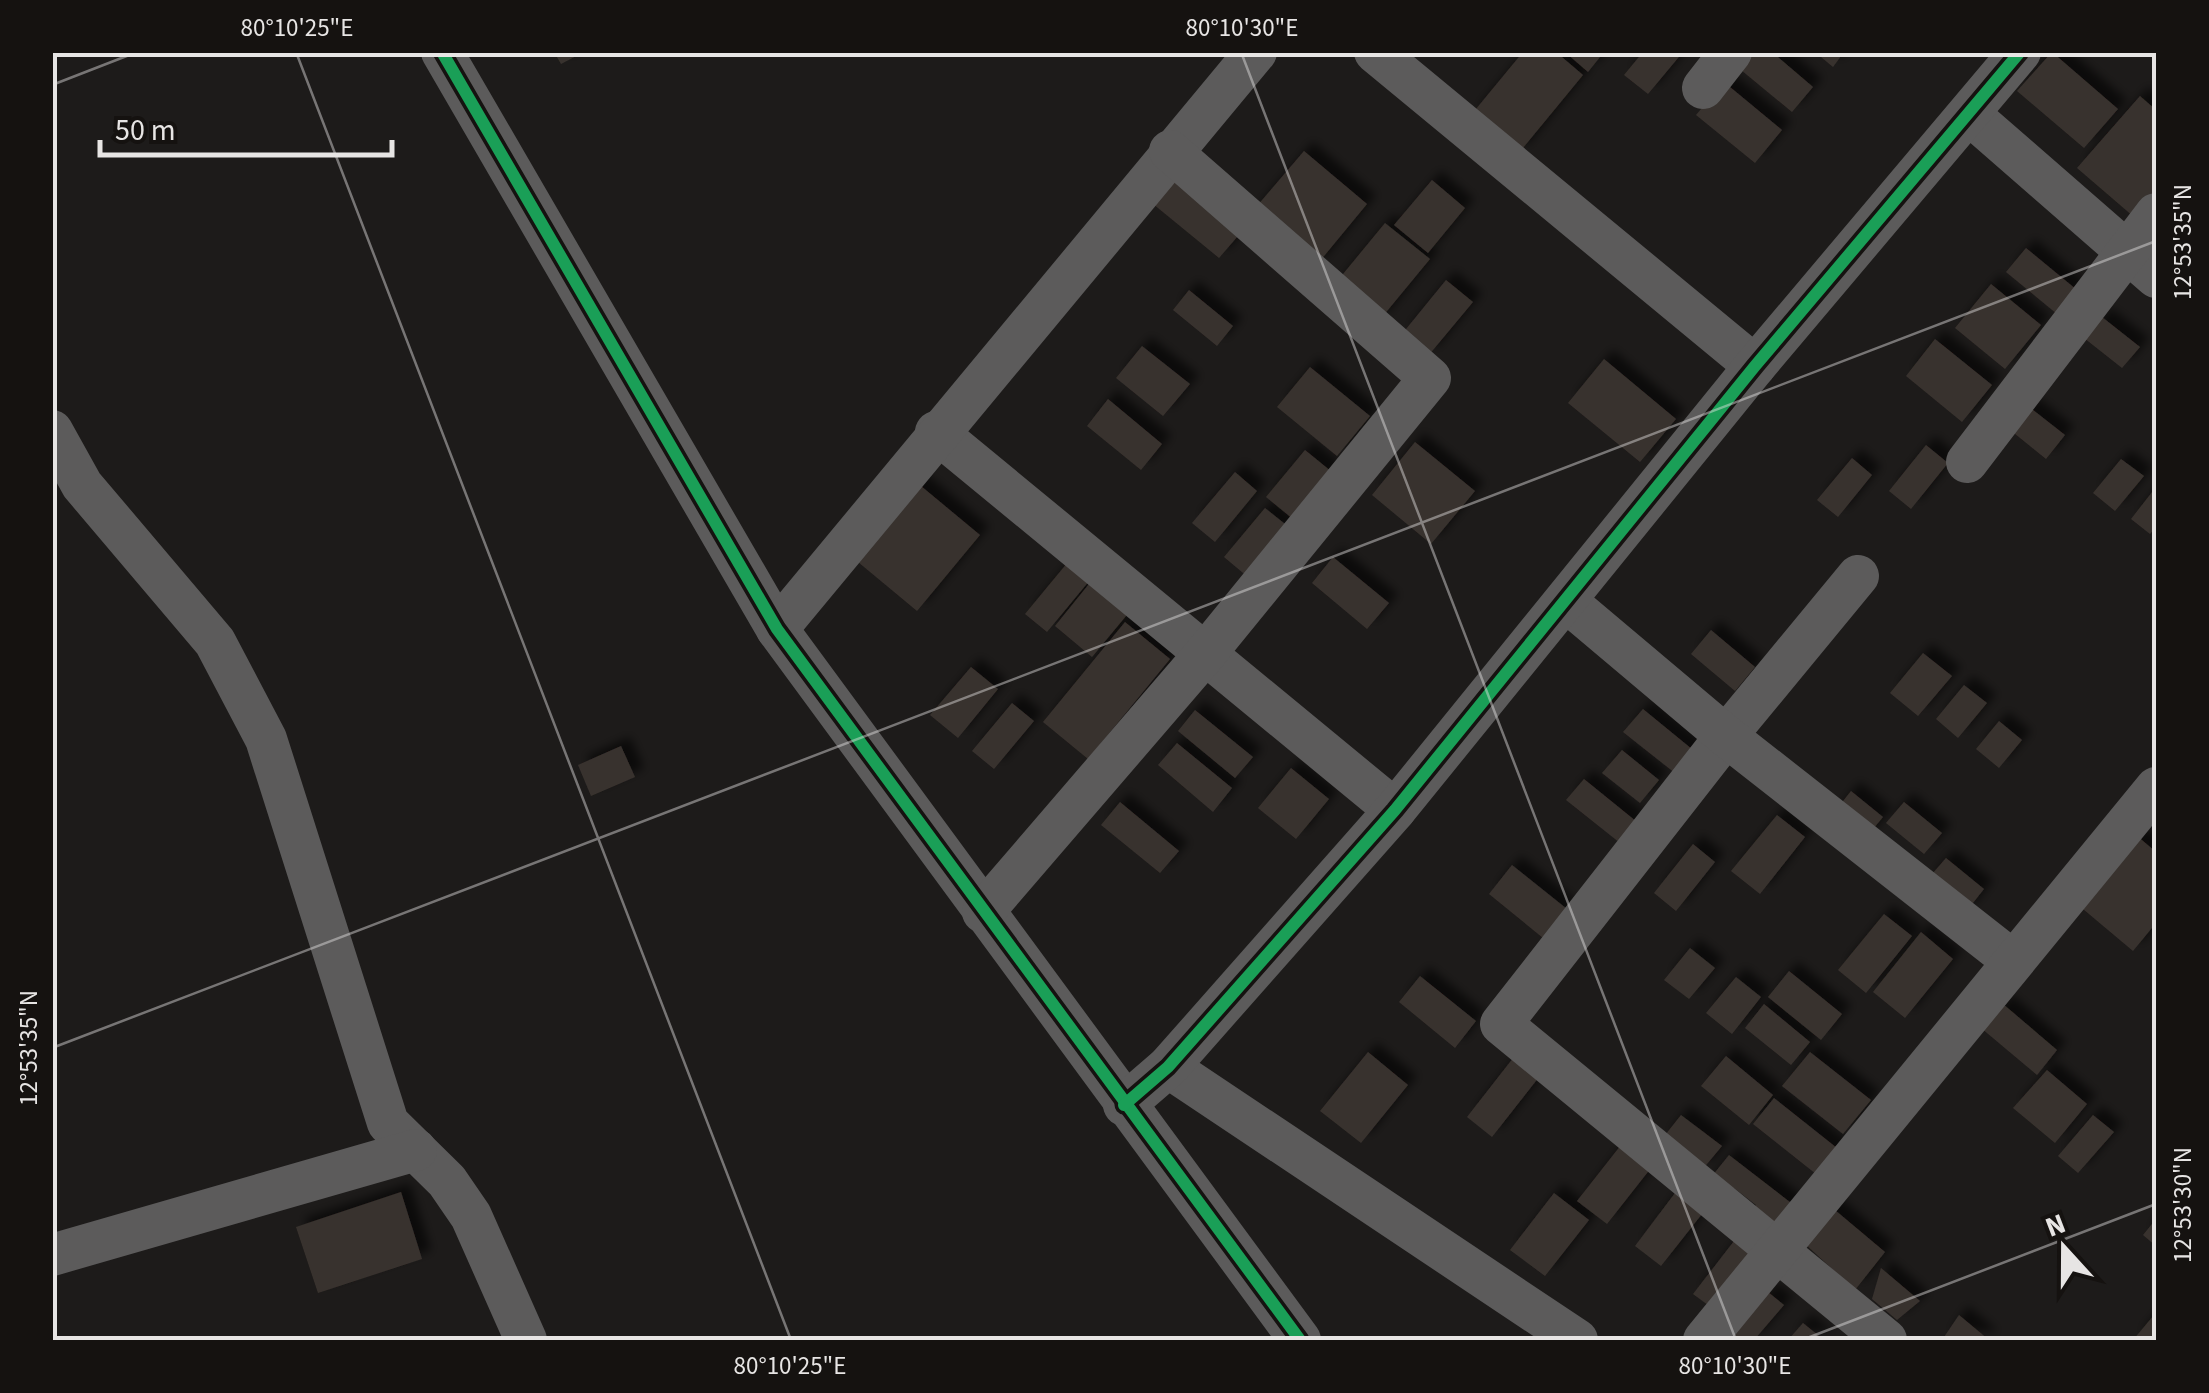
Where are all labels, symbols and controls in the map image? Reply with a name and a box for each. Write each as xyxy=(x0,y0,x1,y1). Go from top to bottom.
text: 80°10'25"E xyxy=(241,10,353,46)
text: 80°10'30"E xyxy=(1186,10,1298,46)
scale bar xyxy=(100,95,392,157)
text: 50 m xyxy=(115,109,176,152)
text: 12°53'35"N xyxy=(2165,184,2201,300)
text: 12°53'35"N xyxy=(11,990,47,1106)
text: 12°53'30"N xyxy=(2165,1147,2201,1263)
north arrow xyxy=(2014,1198,2114,1298)
text: N xyxy=(2040,1204,2071,1248)
text: 80°10'25"E xyxy=(734,1348,846,1384)
text: 80°10'30"E xyxy=(1679,1348,1791,1384)

